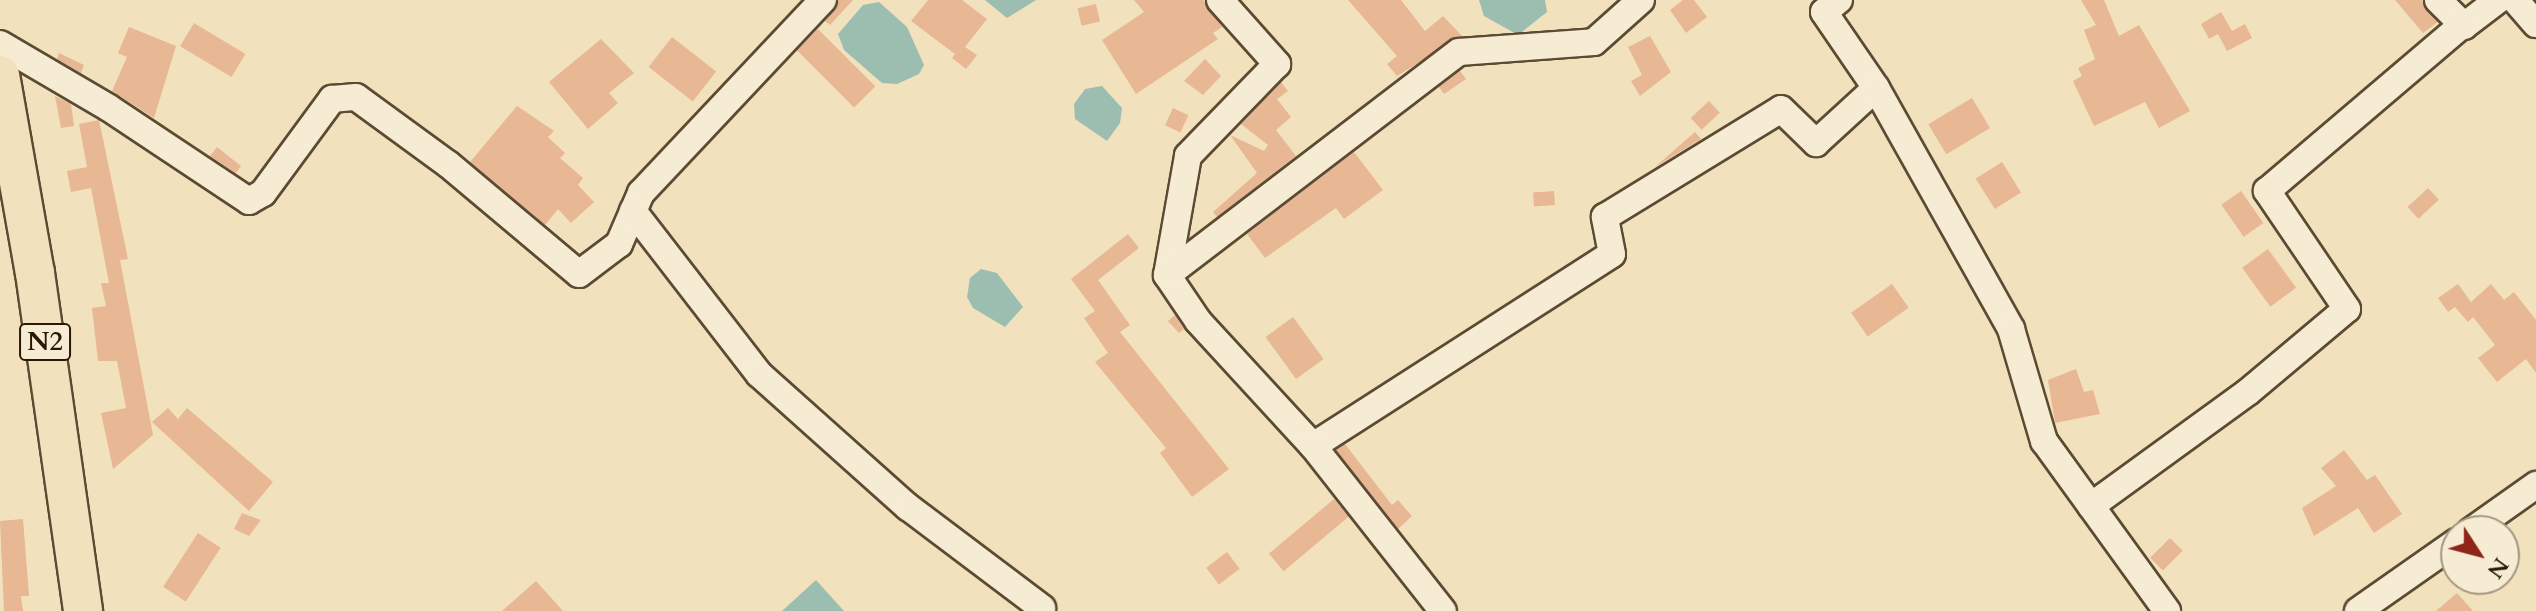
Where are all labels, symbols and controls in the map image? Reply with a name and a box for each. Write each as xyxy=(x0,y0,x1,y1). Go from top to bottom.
road number: N2 xyxy=(19,320,71,364)
north arrow xyxy=(2440,515,2520,595)
text: N xyxy=(2480,551,2516,584)

